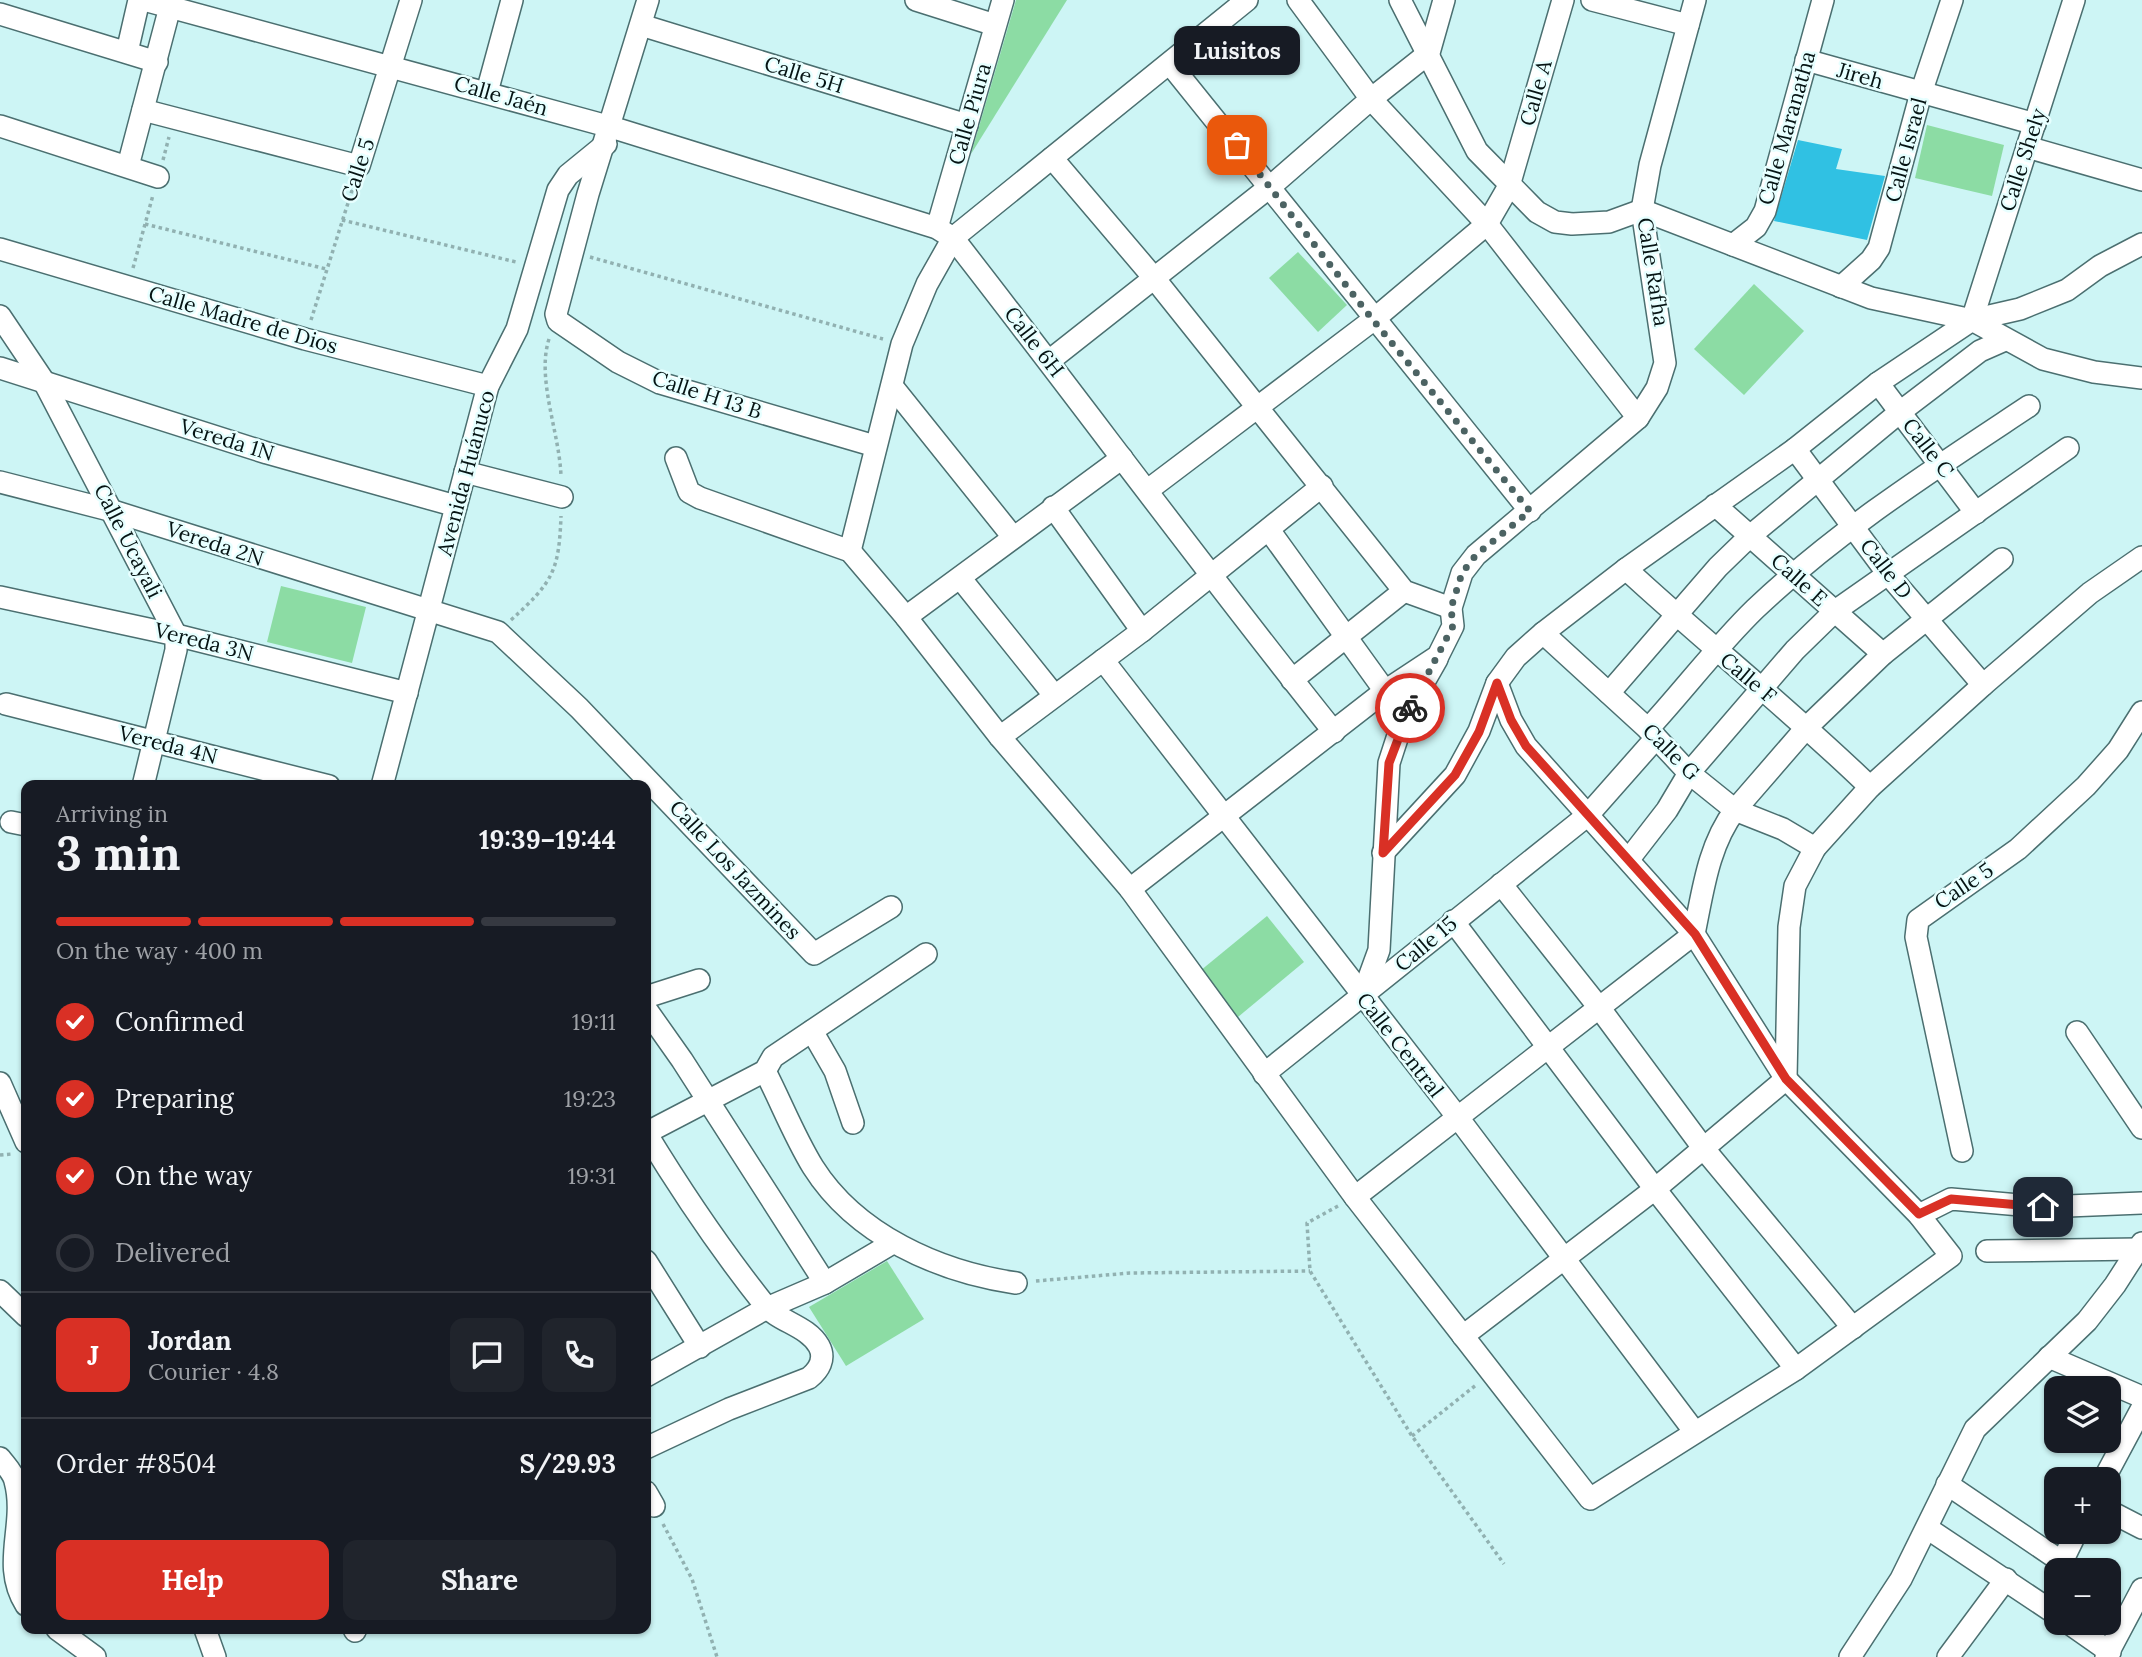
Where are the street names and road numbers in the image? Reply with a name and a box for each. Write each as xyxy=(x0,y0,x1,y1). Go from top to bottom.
street label: Calle Maranatha xyxy=(1752,48,1821,208)
street label: Calle 5H xyxy=(761,50,847,99)
street label: Calle A xyxy=(1513,56,1558,129)
street label: Jireh xyxy=(1833,56,1886,95)
street label: Calle Piura xyxy=(942,60,997,168)
street label: Calle Jaén xyxy=(451,69,551,122)
street label: Calle Israel xyxy=(1879,95,1932,205)
street label: Calle Shely xyxy=(1993,105,2052,215)
street label: Calle 5 xyxy=(335,135,380,205)
street label: Calle Rafha xyxy=(1632,216,1675,328)
street label: Calle Madre de Dios xyxy=(146,280,341,359)
street label: Calle 6H xyxy=(998,301,1070,382)
street label: Calle H 13 B xyxy=(649,364,765,425)
street label: Avenida Huánuco xyxy=(430,387,501,560)
street label: Vereda 1N xyxy=(176,412,278,467)
street label: Calle C xyxy=(1897,412,1960,483)
street label: Calle Ucayali xyxy=(88,479,169,602)
street label: Vereda 2N xyxy=(162,515,267,572)
street label: Calle D xyxy=(1854,533,1918,604)
street label: Calle E xyxy=(1765,547,1833,612)
street label: Vereda 3N xyxy=(151,616,256,667)
street label: Calle F xyxy=(1715,646,1782,709)
street label: Calle G xyxy=(1637,717,1706,786)
street label: Vereda 4N xyxy=(115,719,220,770)
street label: Calle Los Jazmines xyxy=(664,794,807,945)
street label: Calle 5 xyxy=(1929,856,1998,915)
street label: Calle 15 xyxy=(1389,910,1462,977)
street label: Calle Central xyxy=(1351,987,1450,1103)

